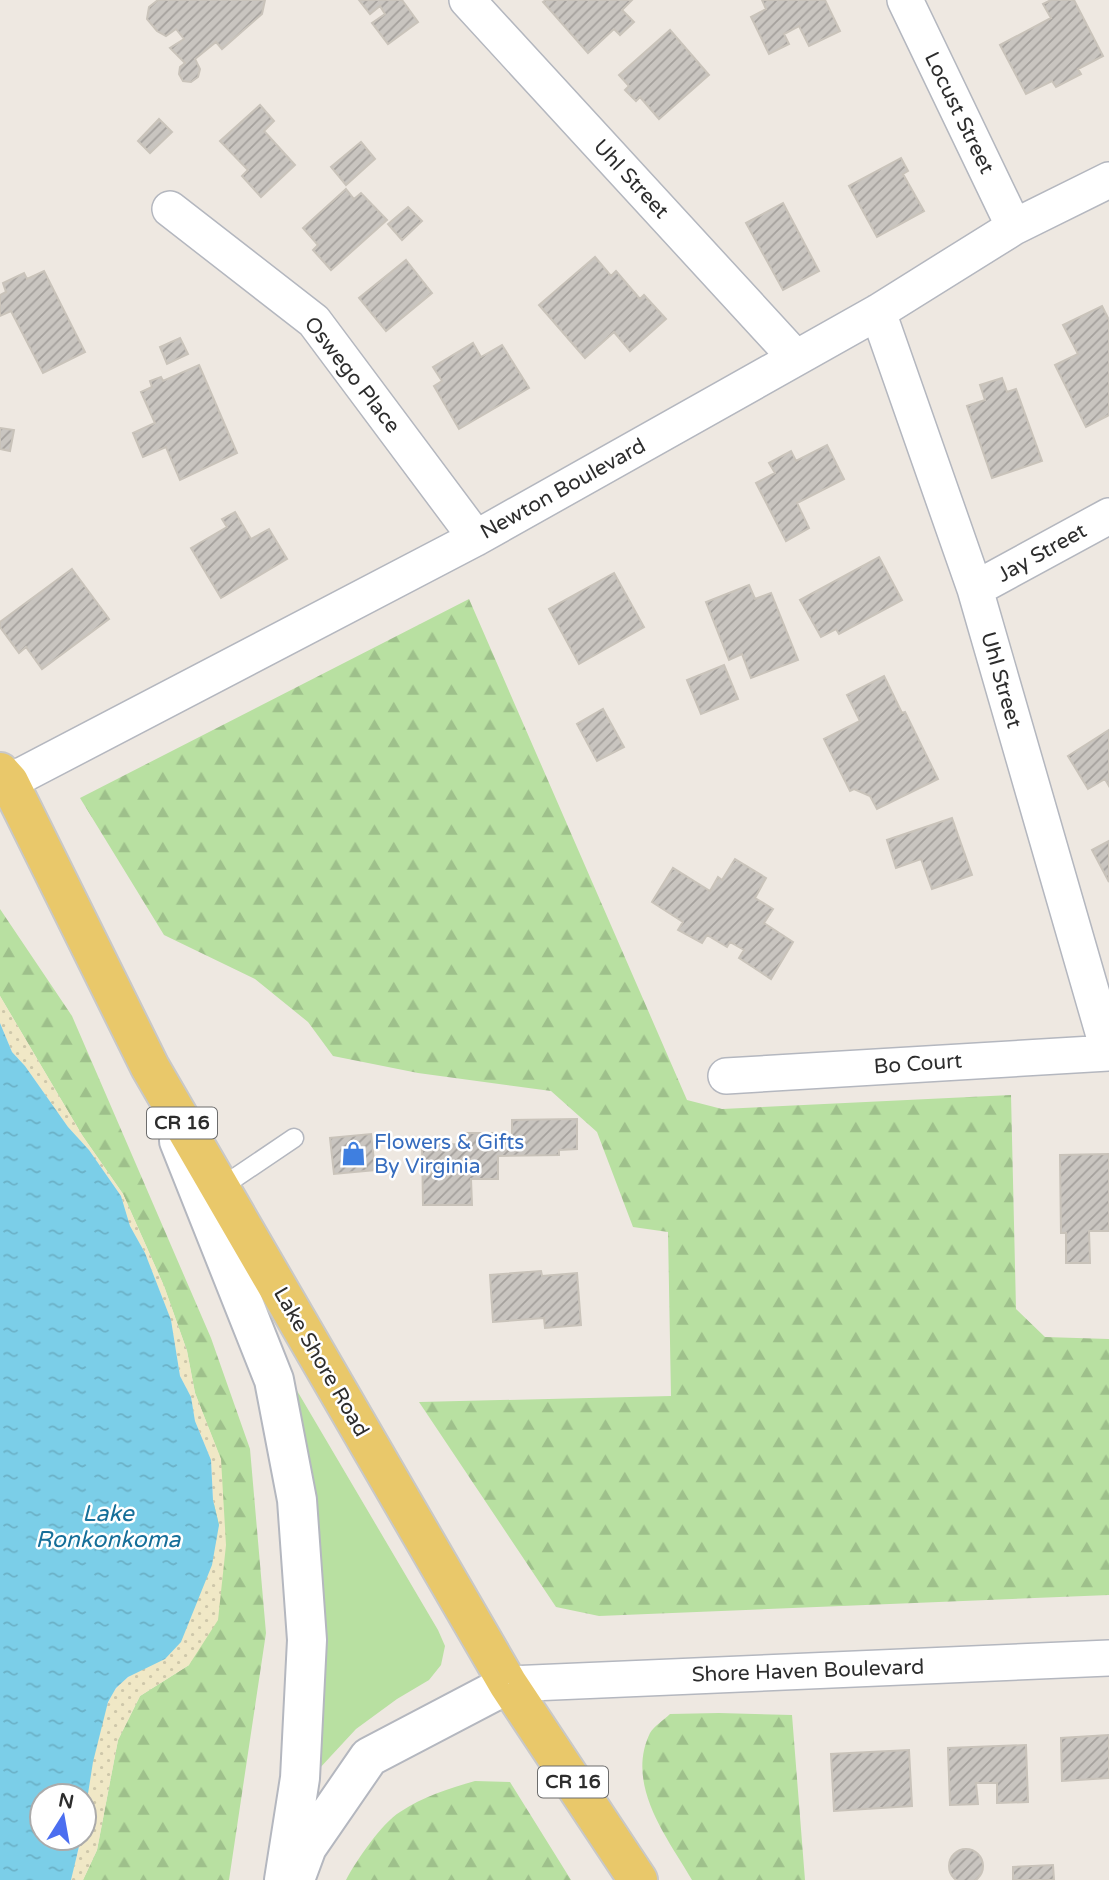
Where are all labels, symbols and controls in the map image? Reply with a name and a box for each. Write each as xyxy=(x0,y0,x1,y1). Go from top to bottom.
street label: Locust Street xyxy=(919,48,999,178)
street label: Uhl Street xyxy=(588,134,674,224)
street label: Oswego Place xyxy=(299,312,405,438)
street label: Newton Boulevard xyxy=(476,433,650,545)
street label: Jay Street xyxy=(993,518,1091,588)
street label: Uhl Street xyxy=(975,629,1027,731)
street label: Bo Court xyxy=(873,1048,963,1080)
road number: CR 16 xyxy=(147,1107,217,1138)
place label: Flowers & Gifts By Virginia xyxy=(374,1130,524,1179)
shop icon: Flowers & Gifts By Virginia xyxy=(340,1140,368,1168)
street label: Lake Shore Road xyxy=(268,1283,374,1441)
water label: Lake Ronkonkoma xyxy=(35,1500,182,1554)
street label: Shore Haven Boulevard xyxy=(691,1654,925,1688)
road number: CR 16 xyxy=(538,1766,608,1798)
north arrow xyxy=(28,1782,98,1852)
text: N xyxy=(56,1789,76,1814)

